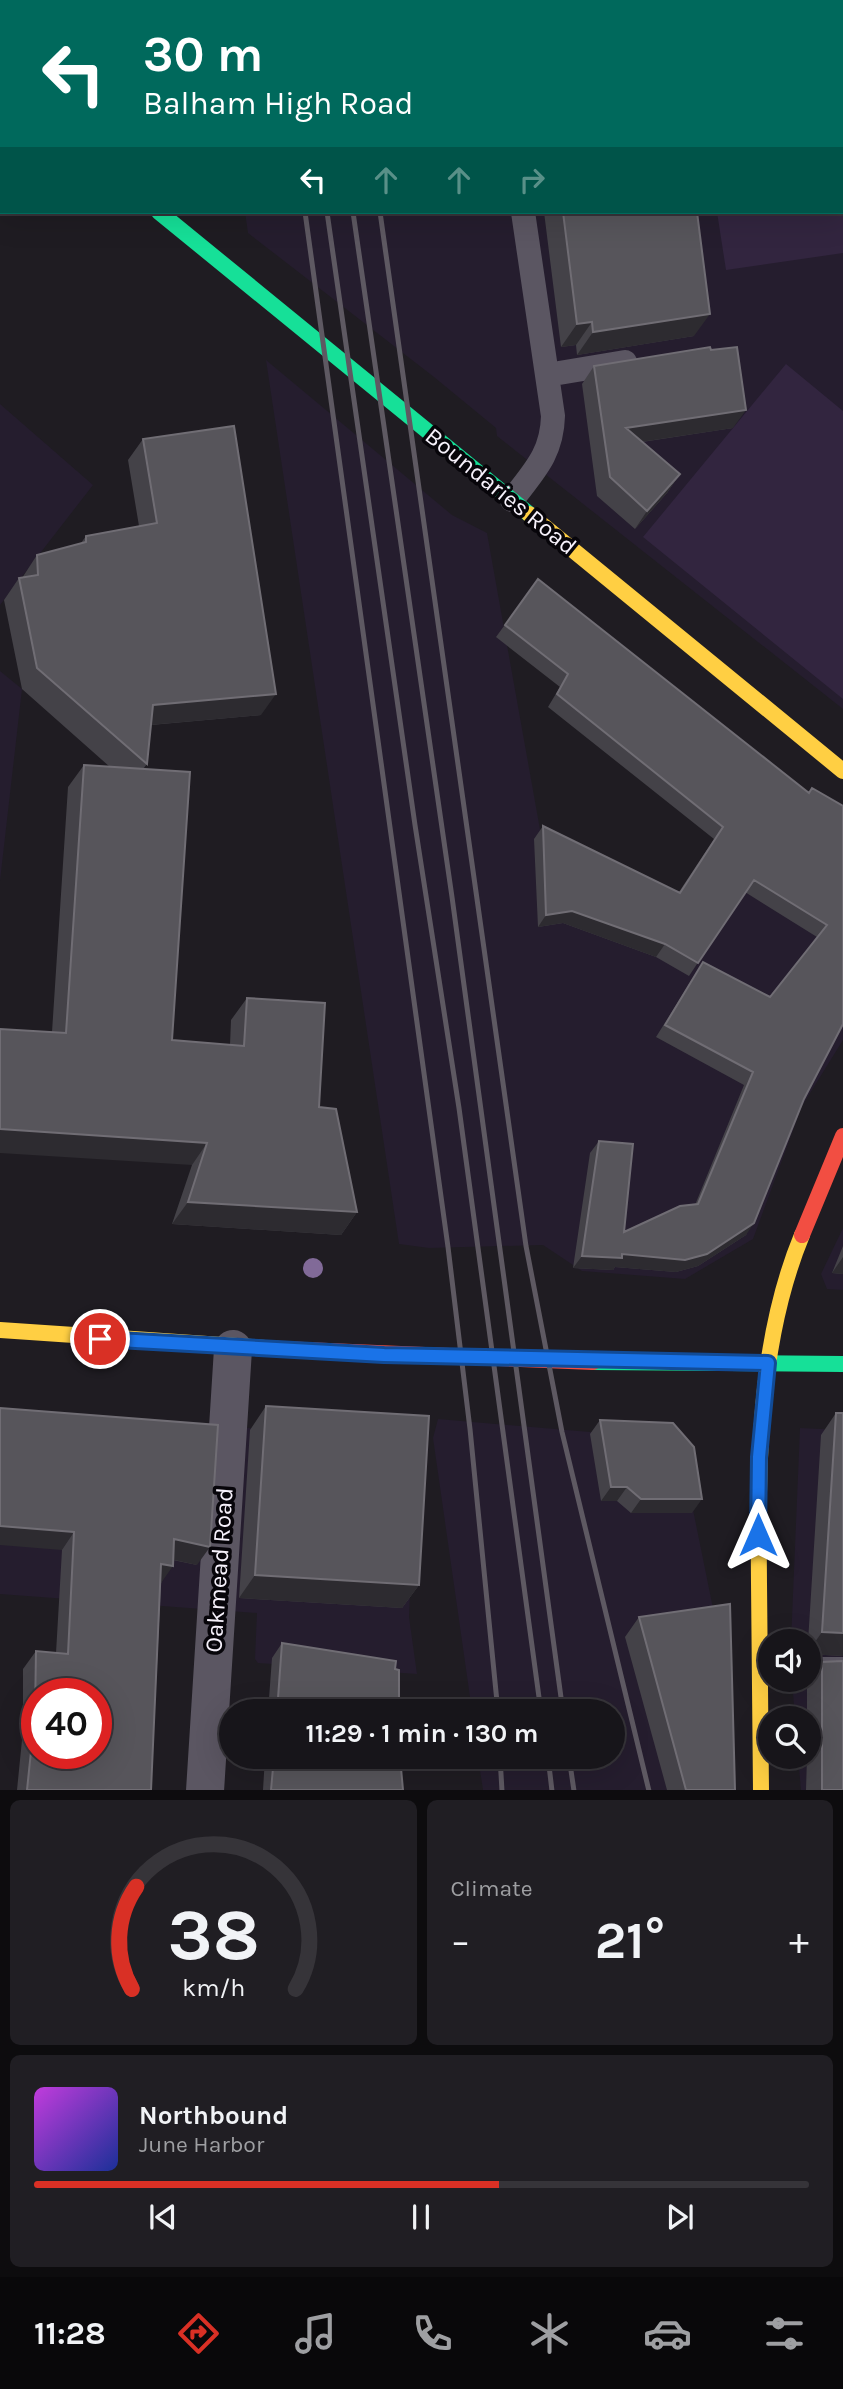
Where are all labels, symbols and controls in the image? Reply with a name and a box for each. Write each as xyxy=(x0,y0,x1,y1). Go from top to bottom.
text: 30 m xyxy=(143,26,263,83)
icon: left xyxy=(28,28,119,119)
text: Balham High Road xyxy=(143,85,414,122)
icon: left xyxy=(294,161,332,199)
icon: ahead xyxy=(367,161,405,199)
icon: ahead xyxy=(440,161,478,199)
icon: right xyxy=(513,161,551,199)
street label: Boundaries Road xyxy=(420,422,582,560)
pin xyxy=(70,1309,130,1369)
icon: arrive xyxy=(81,1320,119,1358)
street label: Oakmead Road xyxy=(199,1487,239,1653)
position arrow xyxy=(721,1498,795,1572)
map controls xyxy=(758,1629,821,1769)
button: sound xyxy=(758,1629,821,1692)
speed limit sign: 40 xyxy=(21,1678,112,1769)
button: search xyxy=(758,1706,821,1769)
text: 11:29 · 1 min · 130 m xyxy=(305,1718,539,1749)
text: Climate xyxy=(451,1875,533,1902)
text: 38 xyxy=(167,1892,259,1977)
text: 21° xyxy=(595,1910,665,1971)
text: − xyxy=(451,1919,470,1964)
text: + xyxy=(789,1919,809,1964)
text: km/h xyxy=(182,1972,245,2001)
text: Northbound xyxy=(139,2100,288,2131)
text: June Harbor xyxy=(139,2131,264,2158)
icon: previous xyxy=(144,2198,182,2236)
icon: pause xyxy=(402,2198,440,2236)
icon: next xyxy=(661,2198,699,2236)
icon: directions xyxy=(174,2309,223,2358)
icon: music xyxy=(291,2309,340,2358)
icon: phone xyxy=(408,2309,457,2358)
icon: climate xyxy=(525,2309,574,2358)
icon: car xyxy=(643,2309,692,2358)
icon: filters xyxy=(760,2309,809,2358)
text: 11:28 xyxy=(34,2315,106,2352)

